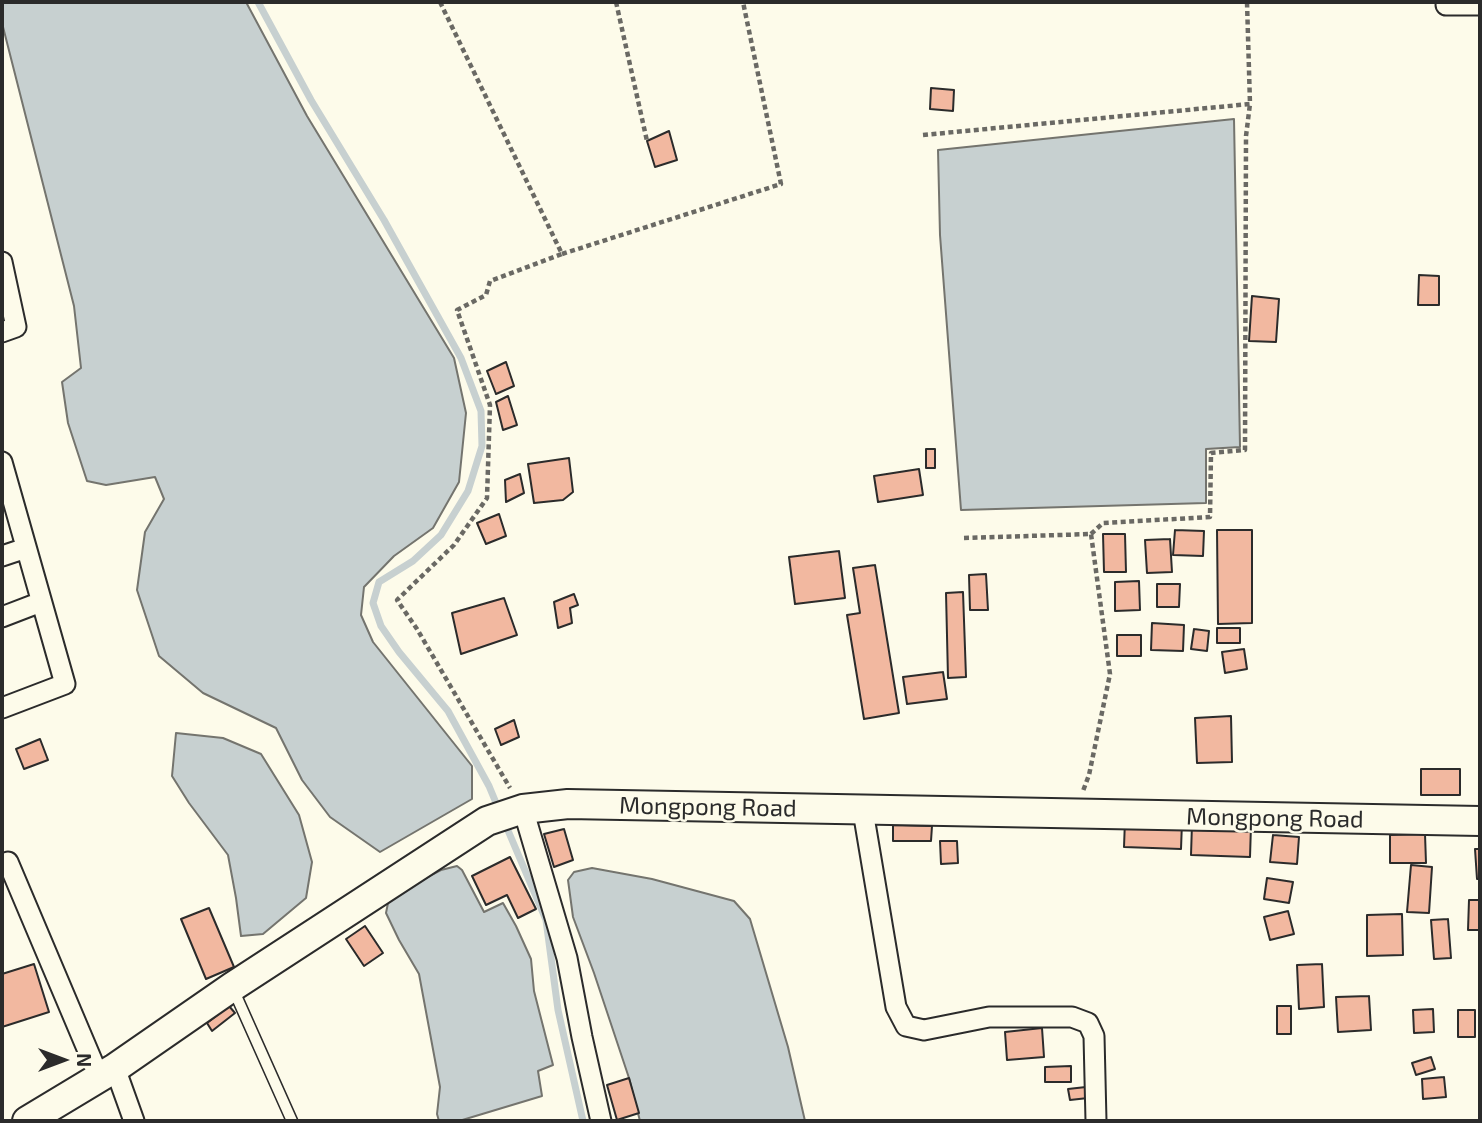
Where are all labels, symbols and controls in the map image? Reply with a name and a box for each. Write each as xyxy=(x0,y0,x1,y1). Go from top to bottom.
street label: Mongpong Road xyxy=(619,791,797,823)
street label: Mongpong Road xyxy=(1186,802,1364,834)
north arrow xyxy=(28,1025,98,1095)
text: N xyxy=(73,1053,96,1067)

